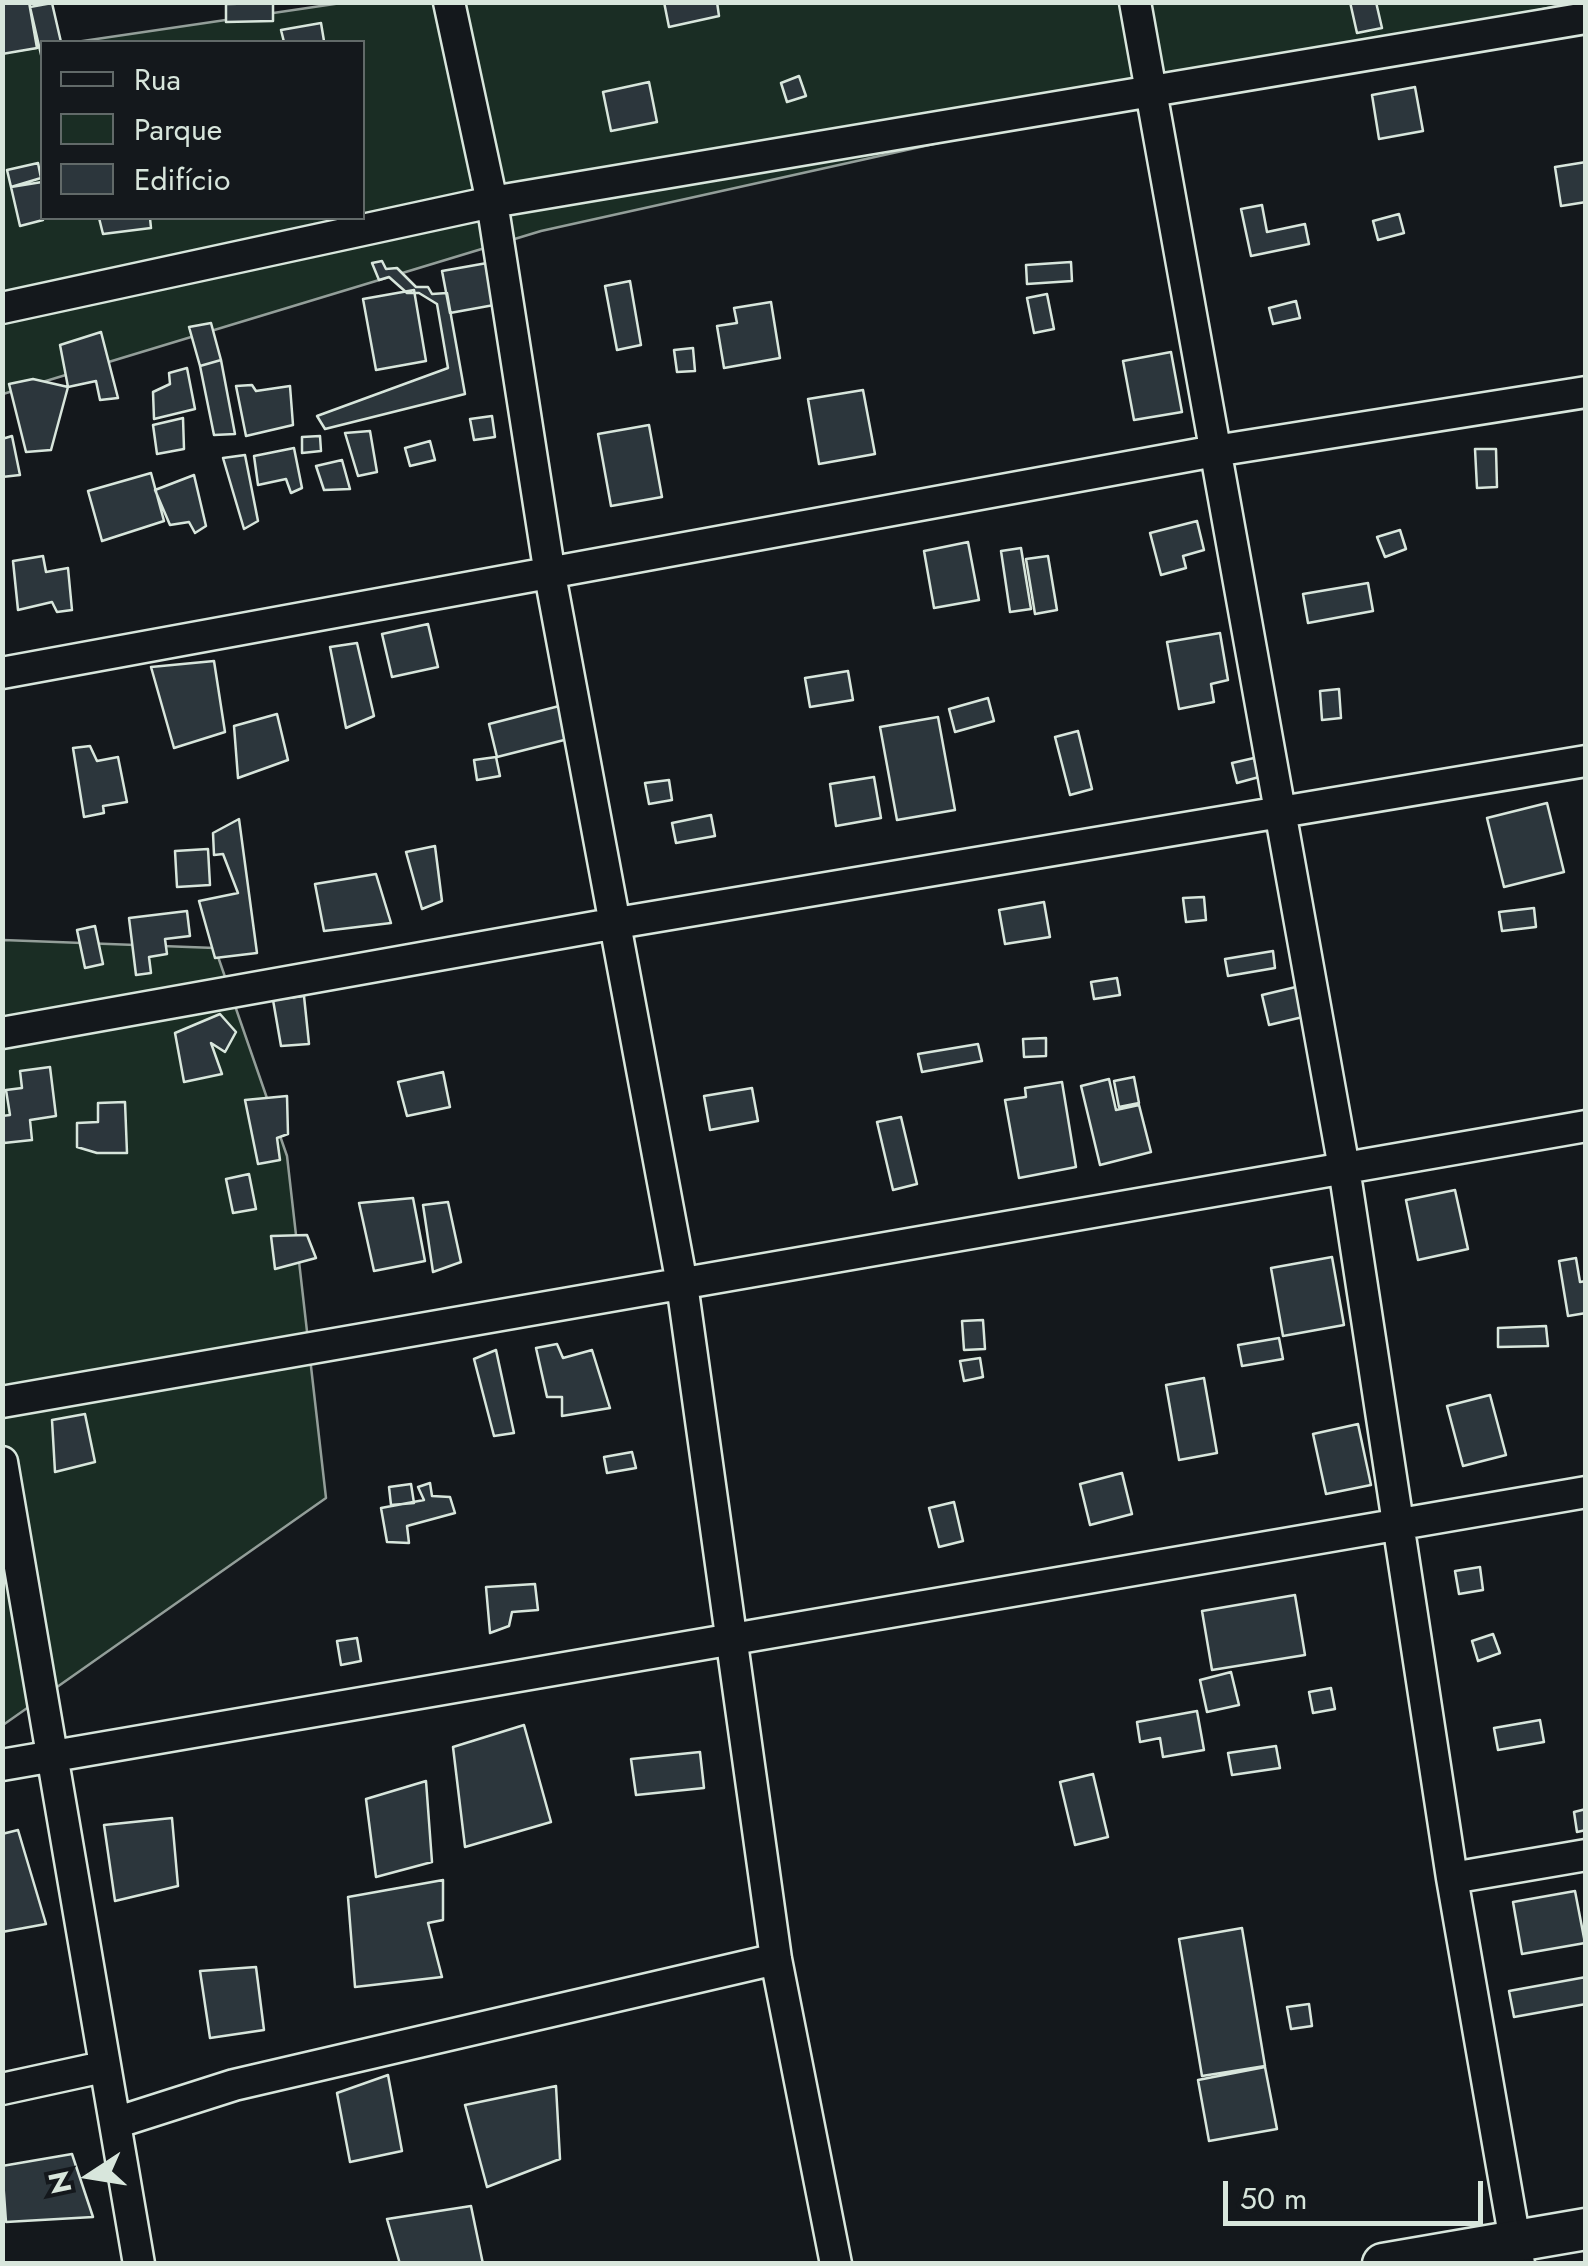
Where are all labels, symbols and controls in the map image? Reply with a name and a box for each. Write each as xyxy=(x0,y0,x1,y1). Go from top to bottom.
legend xyxy=(40,40,365,220)
text: Rua xyxy=(134,58,181,101)
text: Parque xyxy=(134,108,222,151)
text: Edifício xyxy=(134,158,230,201)
north arrow xyxy=(40,2126,140,2226)
scale bar xyxy=(1228,2161,1488,2223)
text: N xyxy=(38,2167,83,2197)
text: 50 m xyxy=(1240,2177,1307,2220)

